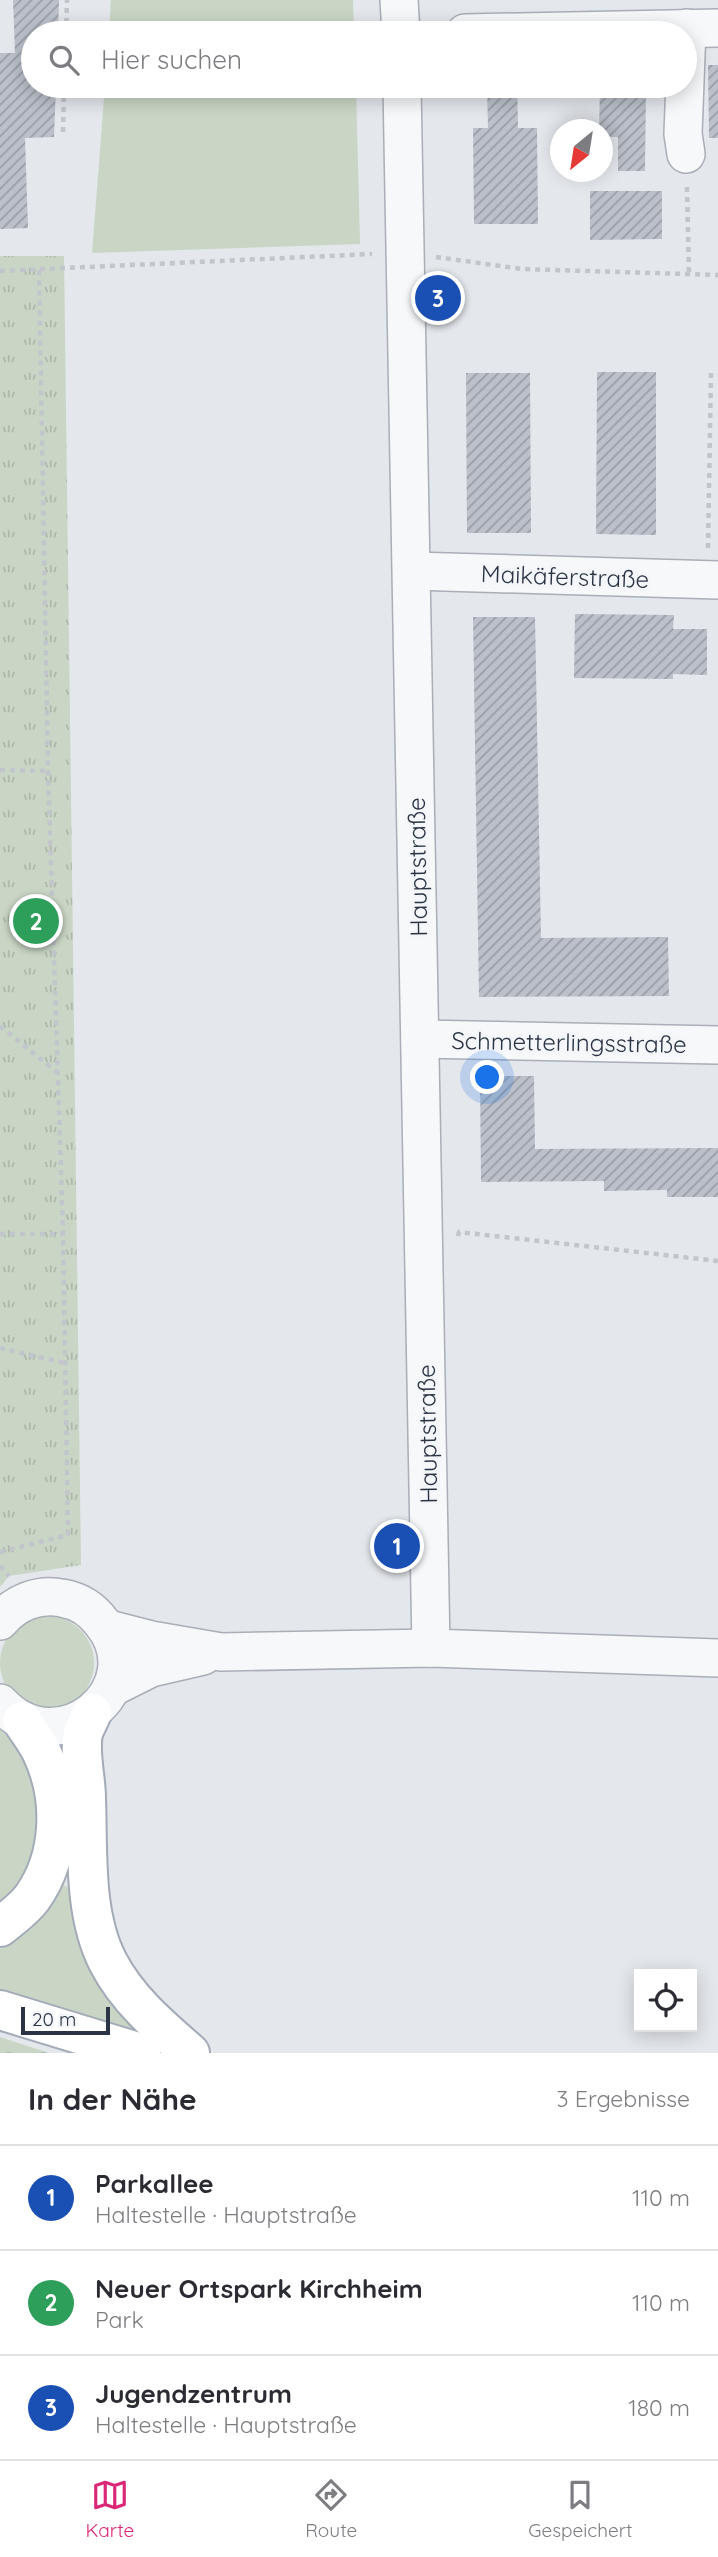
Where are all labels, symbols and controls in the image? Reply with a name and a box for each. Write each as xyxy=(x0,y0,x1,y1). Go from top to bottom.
search box xyxy=(21,21,697,98)
icon: search xyxy=(45,41,83,79)
text: Hier suchen xyxy=(101,43,242,76)
north arrow xyxy=(550,119,613,182)
pin: 3 xyxy=(415,272,461,324)
street label: Maikäferstraße xyxy=(480,558,650,594)
street label: Hauptstraße xyxy=(401,797,433,937)
pin: 2 xyxy=(13,895,59,947)
street label: Schmetterlingsstraße xyxy=(451,1025,687,1059)
your location xyxy=(470,1060,504,1094)
street label: Hauptstraße xyxy=(411,1364,443,1504)
pin: 1 xyxy=(374,1520,420,1572)
map controls xyxy=(634,1969,697,2032)
button: locate xyxy=(634,1969,697,2032)
scale bar xyxy=(21,2004,110,2036)
text: 20 m xyxy=(32,2007,76,2031)
text: In der Nähe xyxy=(28,2080,197,2118)
text: 3 Ergebnisse xyxy=(556,2084,690,2113)
text: Parkallee xyxy=(95,2167,214,2200)
text: 1 xyxy=(47,2183,55,2212)
text: 110 m xyxy=(632,2183,690,2212)
text: Haltestelle · Hauptstraße xyxy=(95,2200,357,2229)
text: Neuer Ortspark Kirchheim xyxy=(95,2272,423,2305)
text: 2 xyxy=(44,2288,58,2317)
text: 110 m xyxy=(632,2288,690,2317)
text: Park xyxy=(95,2305,144,2334)
text: Jugendzentrum xyxy=(95,2377,292,2410)
text: 3 xyxy=(45,2393,57,2422)
text: 180 m xyxy=(628,2393,690,2422)
text: Haltestelle · Hauptstraße xyxy=(95,2410,357,2439)
tab: Karte xyxy=(85,2476,134,2542)
tab: Route xyxy=(305,2476,357,2542)
tab: Gespeichert xyxy=(528,2476,632,2542)

